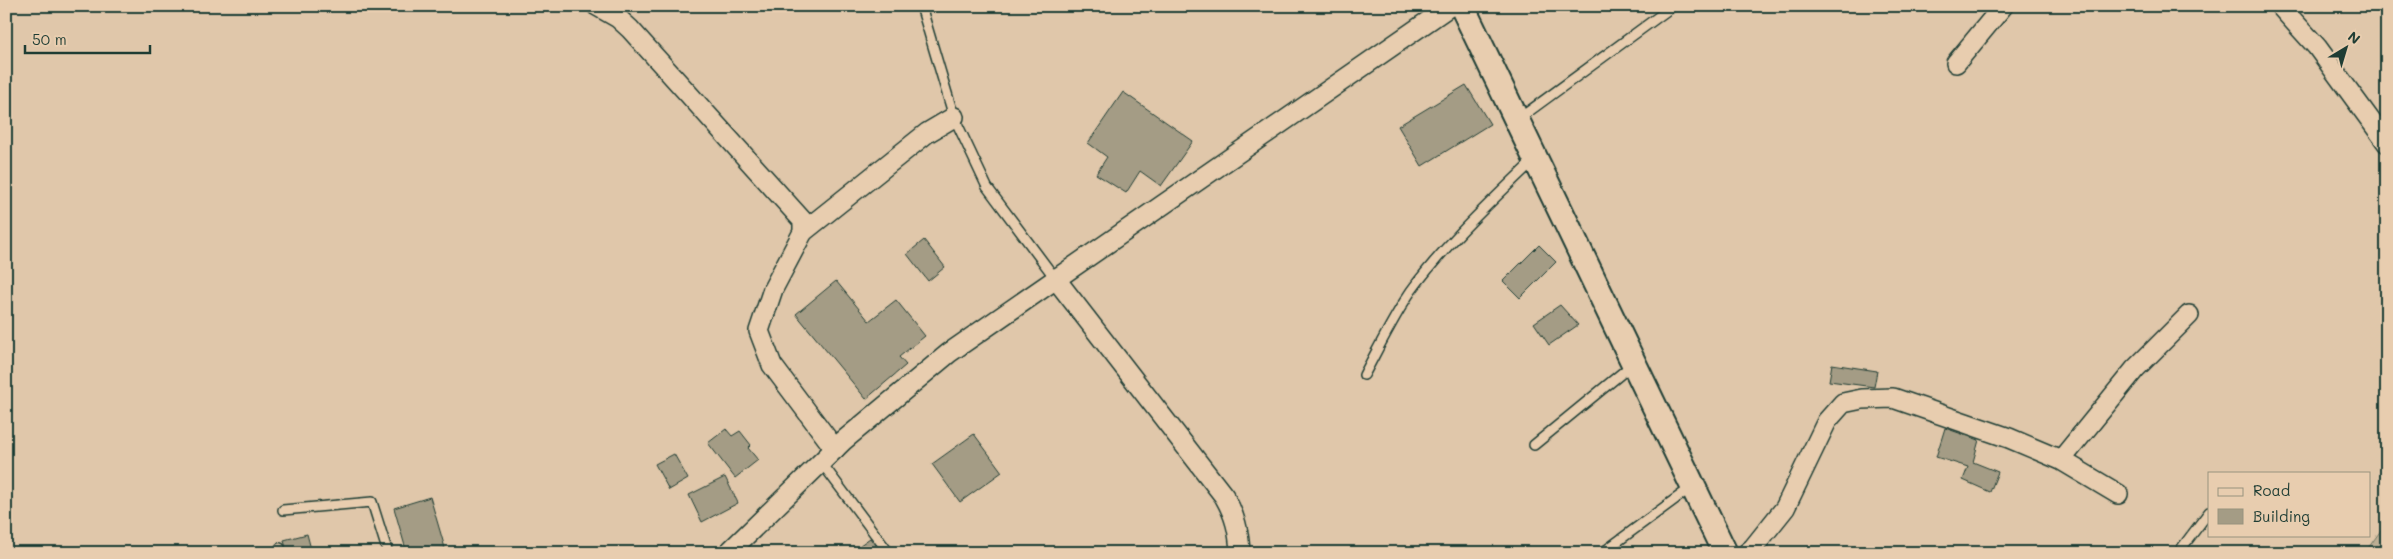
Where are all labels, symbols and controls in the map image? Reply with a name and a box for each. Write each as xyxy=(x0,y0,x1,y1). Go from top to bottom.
scale bar xyxy=(25,22,150,54)
north arrow xyxy=(2320,22,2370,72)
text: N xyxy=(2344,27,2364,48)
text: 50 m xyxy=(32,29,67,49)
legend xyxy=(2208,472,2370,536)
text: Road xyxy=(2253,480,2290,500)
text: Building xyxy=(2253,506,2310,526)

